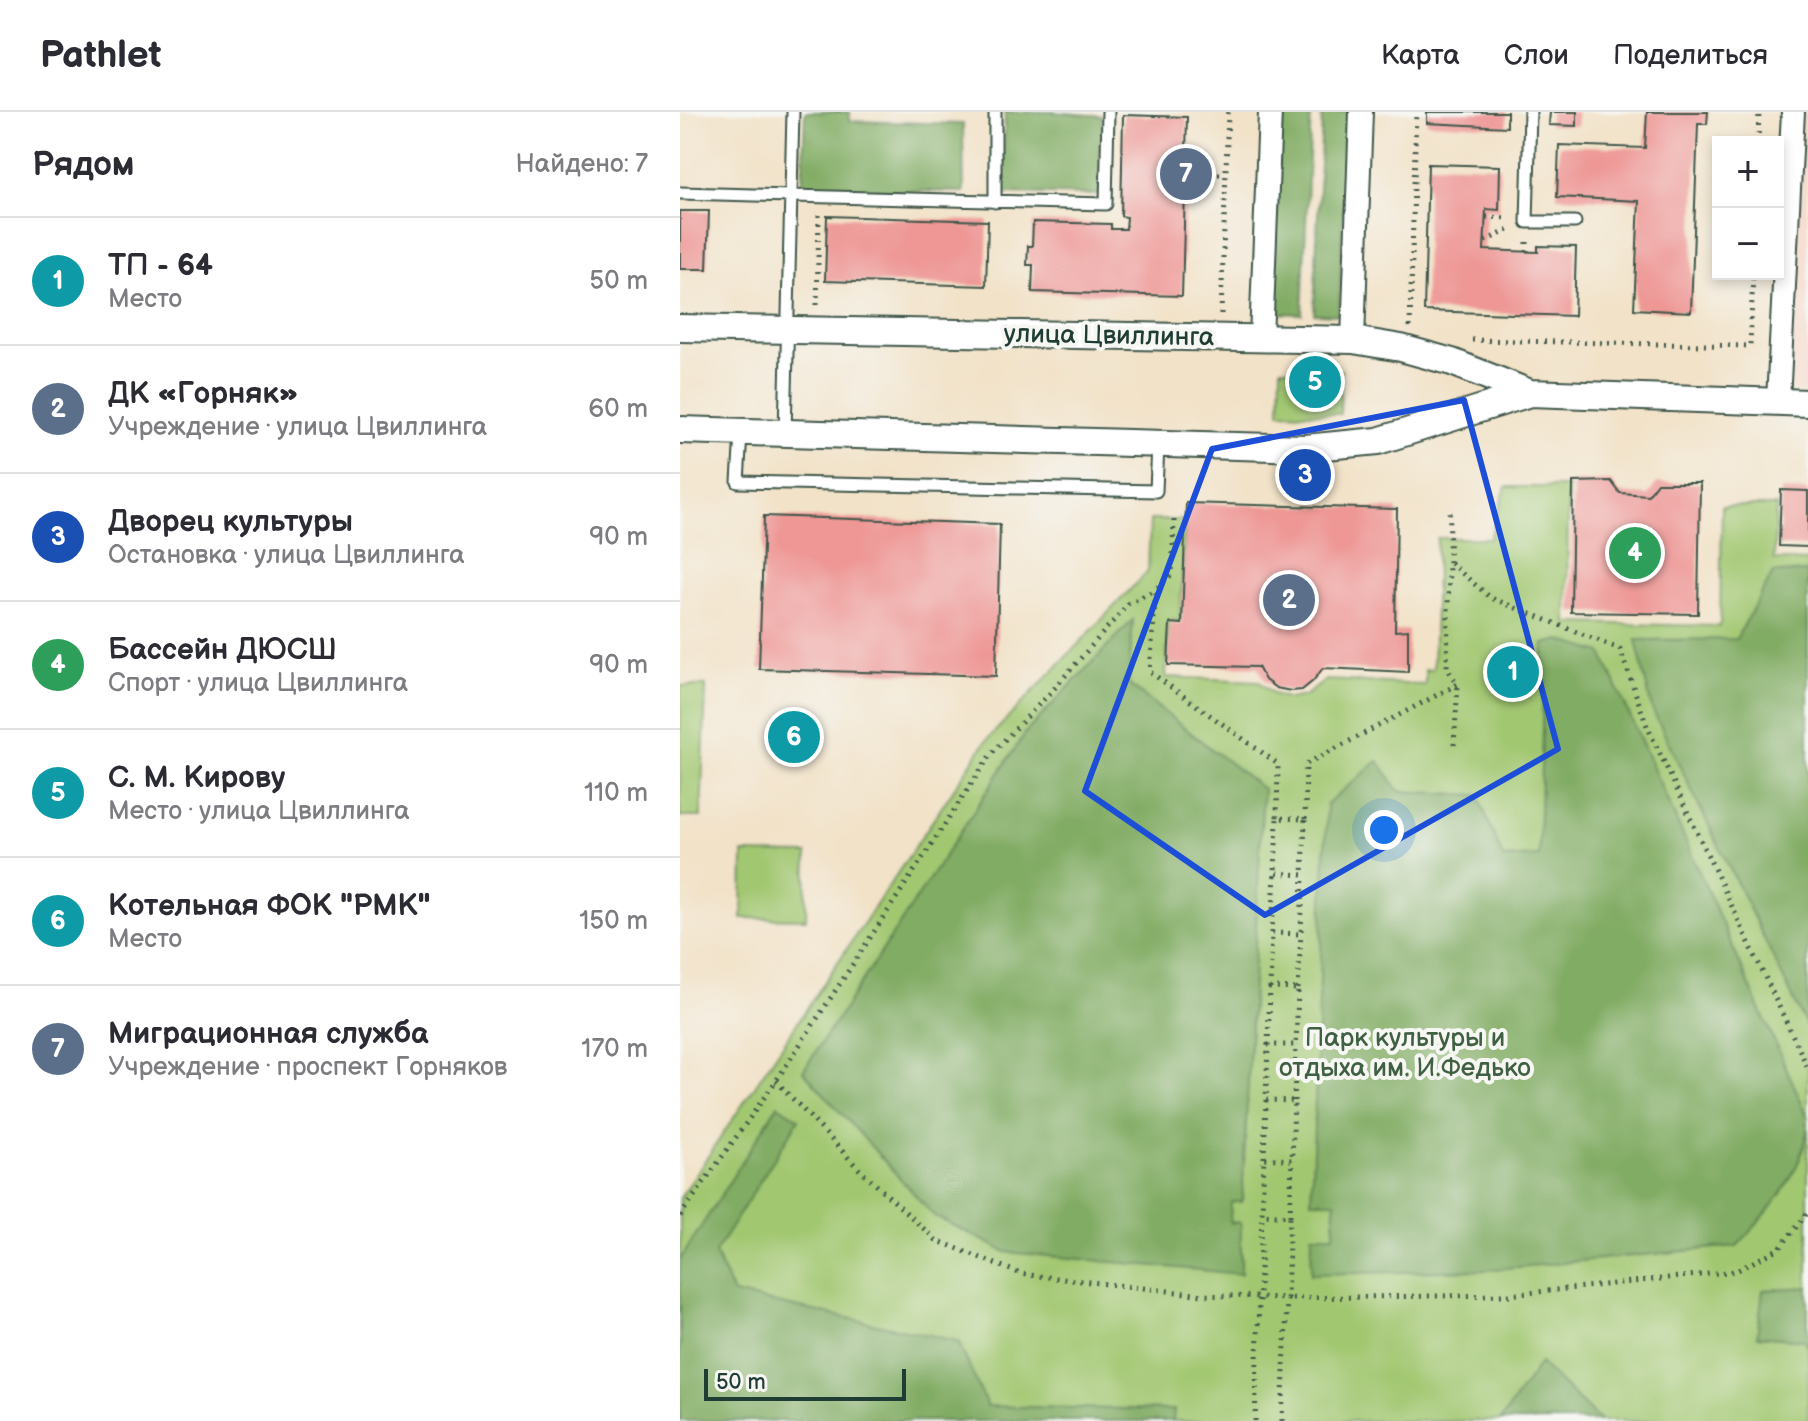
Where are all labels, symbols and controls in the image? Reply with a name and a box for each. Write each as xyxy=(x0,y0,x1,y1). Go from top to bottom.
text: Pathlet xyxy=(40,33,161,78)
text: Карта xyxy=(1381,39,1460,72)
text: Слои xyxy=(1504,39,1569,72)
text: Поделиться xyxy=(1613,39,1768,72)
map controls xyxy=(1712,136,1784,280)
button: + xyxy=(1712,136,1784,208)
text: Рядом xyxy=(32,144,134,185)
pin: 7 xyxy=(1160,144,1212,204)
text: Найдено: 7 xyxy=(516,149,648,180)
button: − xyxy=(1712,208,1784,280)
text: ТП - 64 xyxy=(108,248,213,284)
text: 1 xyxy=(53,266,63,297)
text: 50 m xyxy=(589,266,648,297)
text: Место xyxy=(108,284,182,315)
street label: улица Цвиллинга xyxy=(1003,319,1215,353)
pin: 5 xyxy=(1289,352,1341,412)
text: ДК «Горняк» xyxy=(108,376,298,412)
text: 2 xyxy=(50,394,66,425)
text: 60 m xyxy=(588,394,648,425)
text: Учреждение · улица Цвиллинга xyxy=(108,412,487,443)
pin: 3 xyxy=(1279,445,1331,505)
text: Дворец культуры xyxy=(108,504,353,540)
text: 3 xyxy=(50,522,66,553)
text: 90 m xyxy=(589,522,648,553)
pin: 4 xyxy=(1609,523,1661,583)
text: Остановка · улица Цвиллинга xyxy=(108,540,465,571)
pin: 2 xyxy=(1263,570,1315,630)
text: Бассейн ДЮСШ xyxy=(108,632,337,668)
pin: 1 xyxy=(1487,642,1539,702)
text: 4 xyxy=(50,650,66,681)
text: 90 m xyxy=(589,650,648,681)
text: Спорт · улица Цвиллинга xyxy=(108,668,408,699)
pin: 6 xyxy=(768,707,820,767)
text: С. М. Кирову xyxy=(108,760,286,796)
text: 5 xyxy=(50,778,66,809)
text: 110 m xyxy=(584,778,648,809)
text: Место · улица Цвиллинга xyxy=(108,796,410,827)
your location xyxy=(1364,810,1404,850)
text: Котельная ФОК "РМК" xyxy=(108,888,431,924)
text: 6 xyxy=(50,906,66,937)
text: 150 m xyxy=(579,906,648,937)
text: Место xyxy=(108,924,182,955)
text: Миграционная служба xyxy=(108,1016,429,1052)
park label: Парк культуры и отдыха им. И.Федько xyxy=(1279,1023,1531,1084)
text: 7 xyxy=(51,1034,65,1065)
text: 170 m xyxy=(581,1034,648,1065)
text: Учреждение · проспект Горняков xyxy=(108,1052,507,1083)
scale bar xyxy=(704,1365,906,1401)
text: 50 m xyxy=(716,1369,766,1396)

